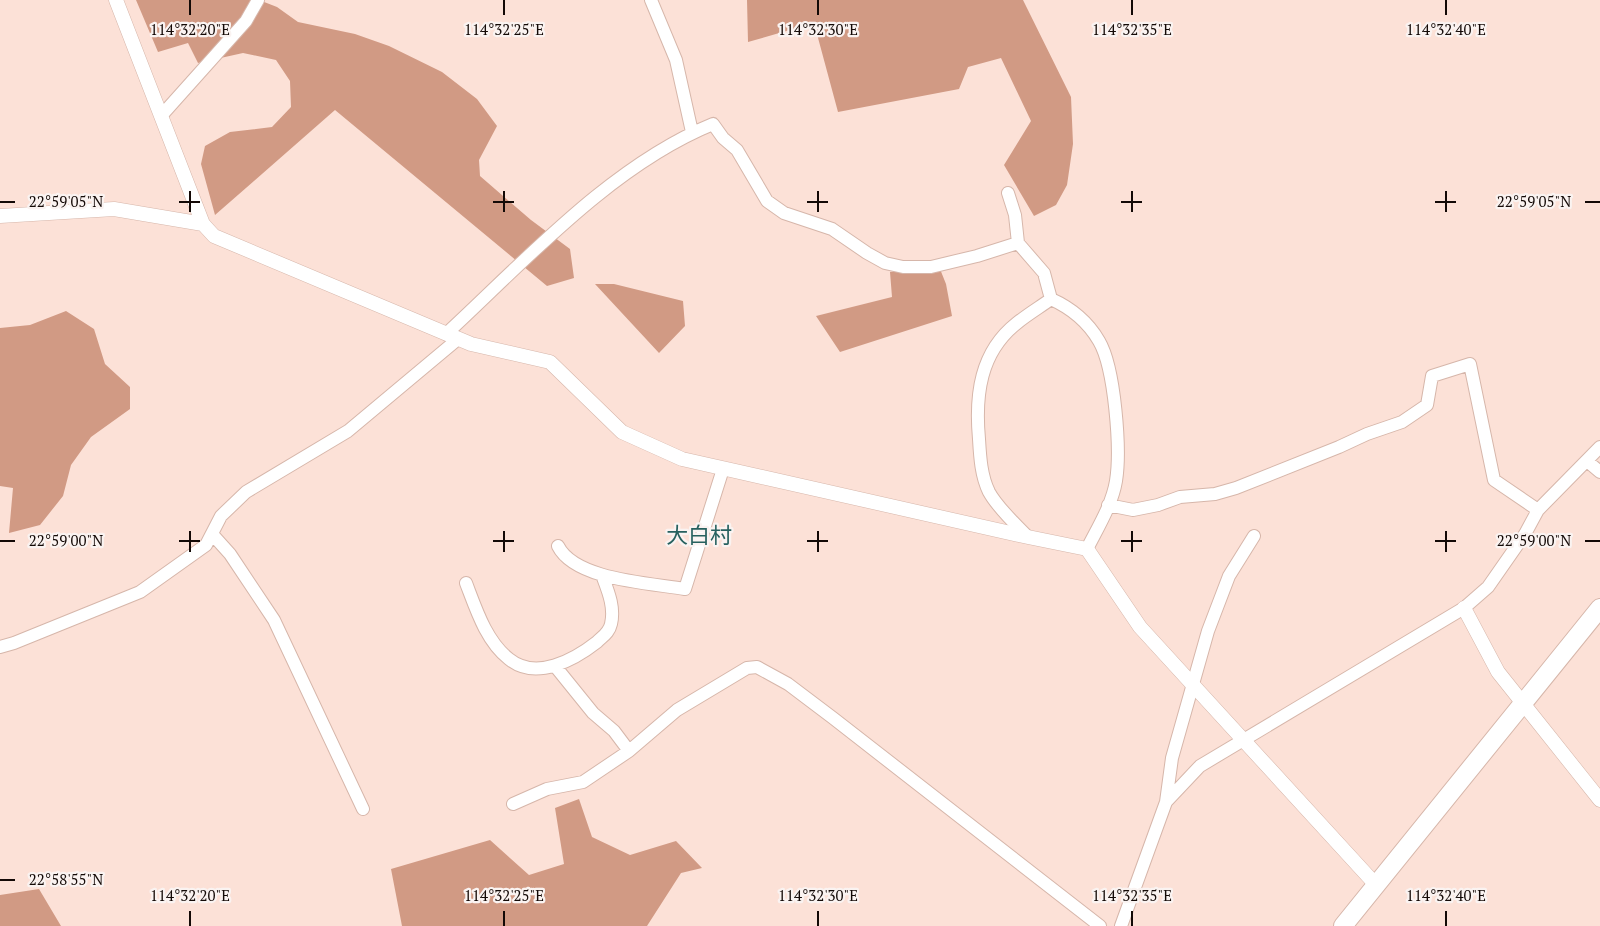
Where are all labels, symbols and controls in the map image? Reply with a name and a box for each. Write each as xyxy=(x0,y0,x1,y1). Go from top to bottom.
text: 114°32'20"E xyxy=(150,19,230,39)
text: 114°32'25"E xyxy=(464,19,544,39)
text: 114°32'30"E xyxy=(778,19,858,39)
text: 114°32'35"E xyxy=(1092,19,1172,39)
text: 114°32'40"E xyxy=(1406,19,1486,39)
text: 22°59'05"N xyxy=(29,191,103,211)
text: 22°59'05"N xyxy=(1497,191,1571,211)
district label: 大白村 xyxy=(666,520,732,549)
text: 22°59'00"N xyxy=(29,530,103,550)
text: 22°59'00"N xyxy=(1497,530,1571,550)
text: 22°58'55"N xyxy=(29,869,103,889)
text: 114°32'20"E xyxy=(150,885,230,905)
text: 114°32'25"E xyxy=(464,885,544,905)
text: 114°32'30"E xyxy=(778,885,858,905)
text: 114°32'35"E xyxy=(1092,885,1172,905)
text: 114°32'40"E xyxy=(1406,885,1486,905)

